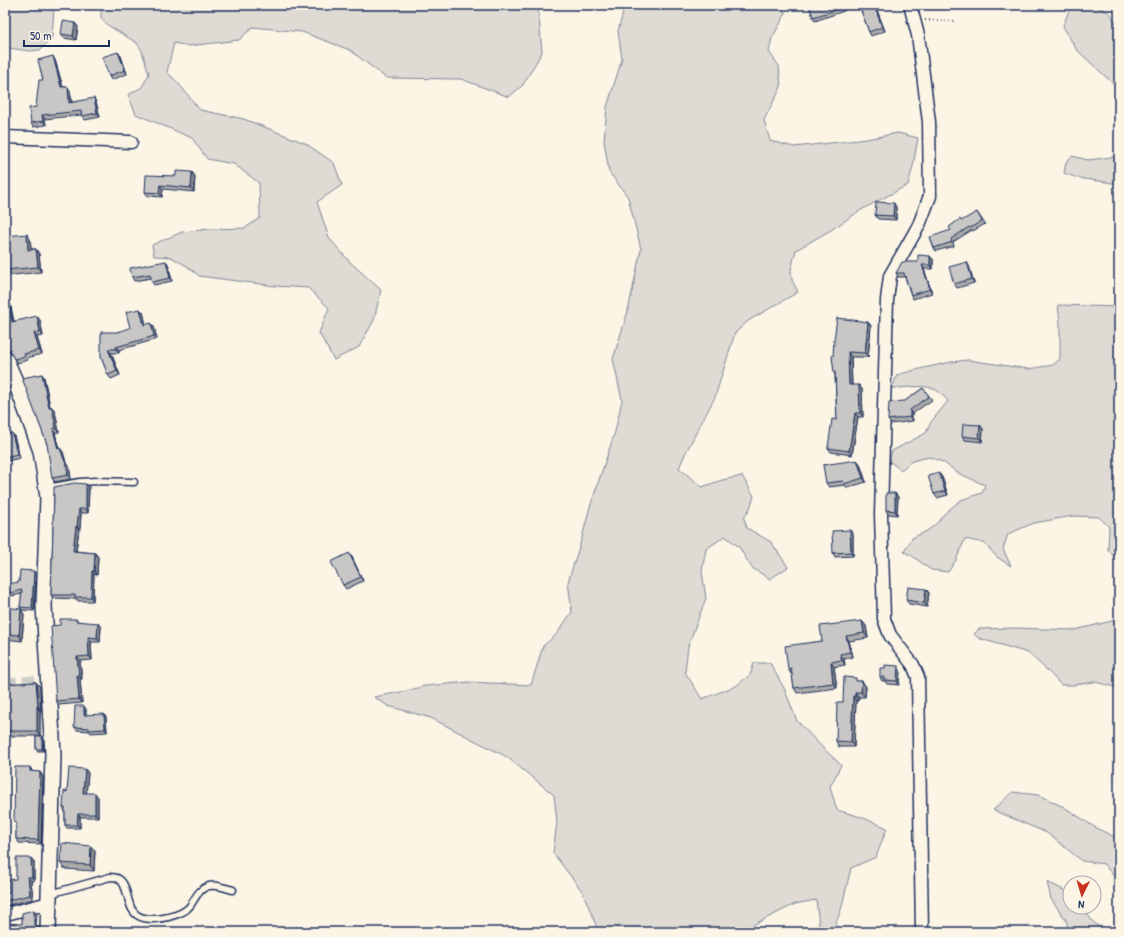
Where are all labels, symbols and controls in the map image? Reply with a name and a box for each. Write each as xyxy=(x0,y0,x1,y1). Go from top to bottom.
scale bar xyxy=(24,22,109,48)
text: 50 m xyxy=(30,27,51,44)
north arrow xyxy=(1062,875,1102,915)
text: N xyxy=(1077,898,1085,912)

